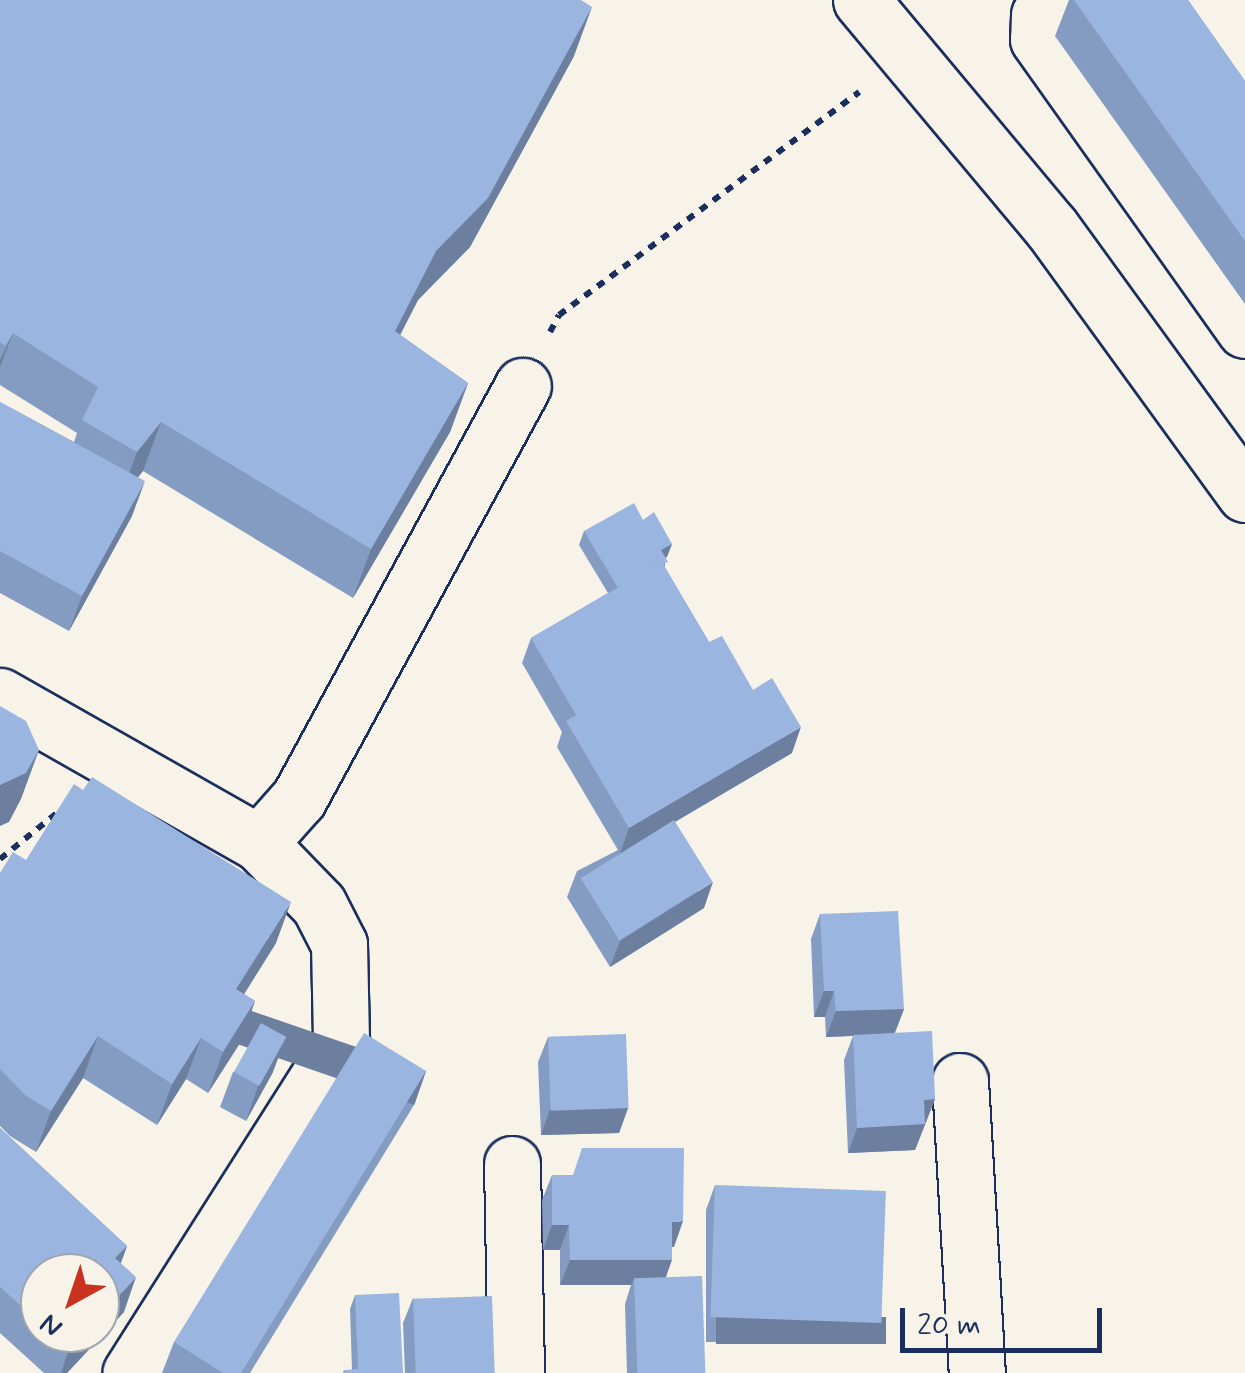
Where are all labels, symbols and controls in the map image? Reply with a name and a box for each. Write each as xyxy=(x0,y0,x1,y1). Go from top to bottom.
north arrow xyxy=(20,1253,120,1353)
scale bar xyxy=(905,1288,1108,1350)
text: N xyxy=(33,1305,71,1345)
text: 20 m xyxy=(917,1306,981,1345)

